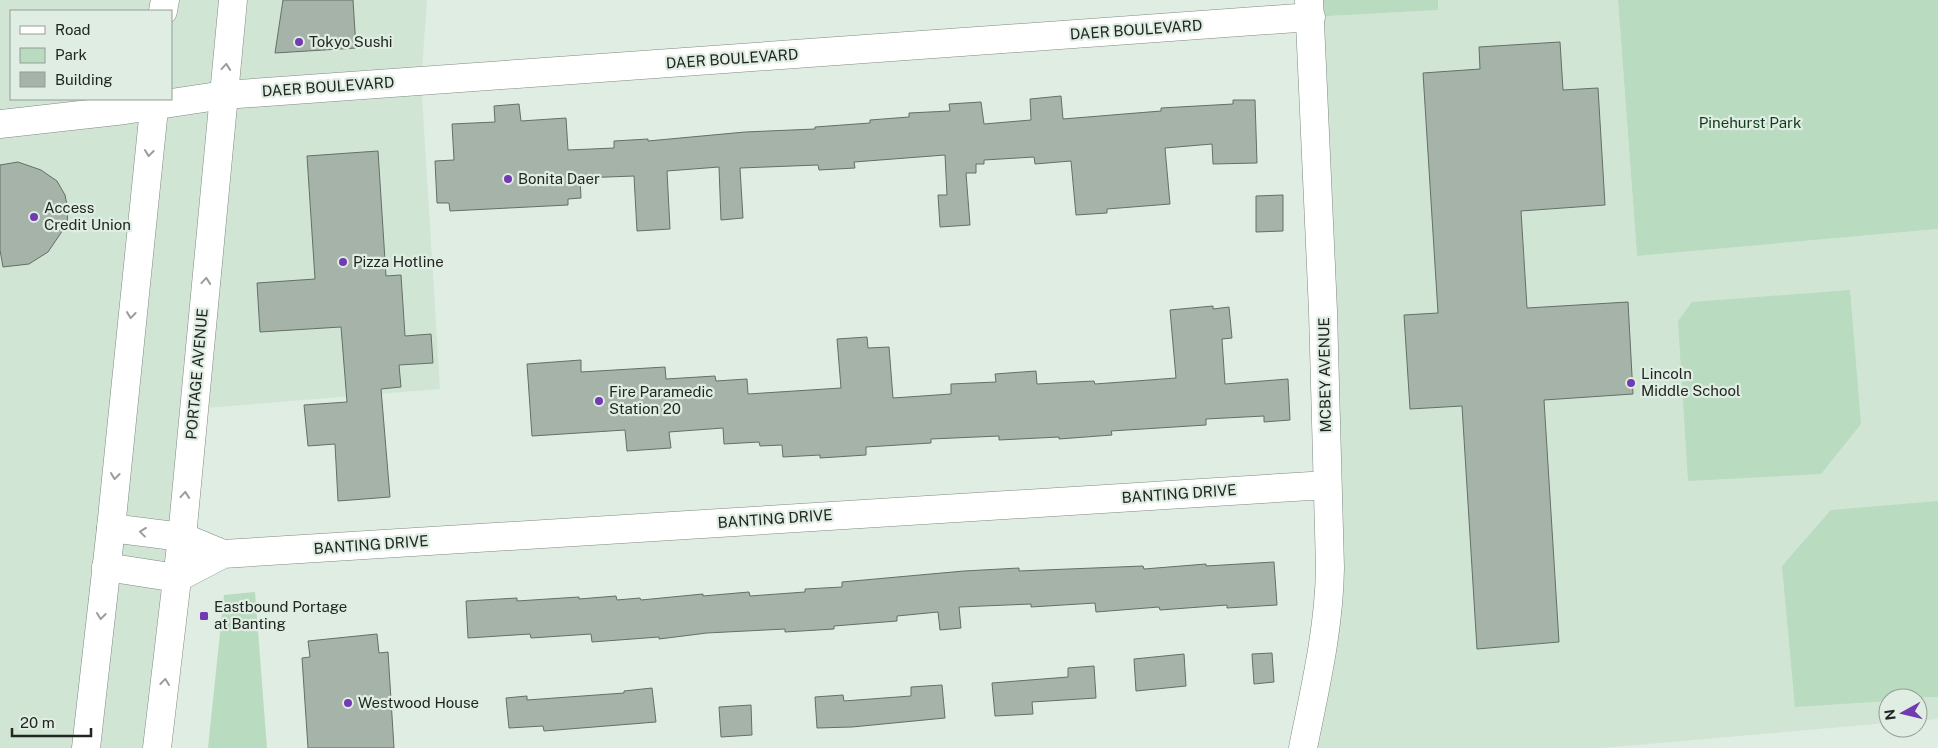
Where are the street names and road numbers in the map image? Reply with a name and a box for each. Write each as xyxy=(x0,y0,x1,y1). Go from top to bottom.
street label: DAER BOULEVARD xyxy=(1069,16,1203,43)
street label: DAER BOULEVARD xyxy=(665,45,799,72)
street label: DAER BOULEVARD xyxy=(261,73,395,100)
street label: PORTAGE AVENUE xyxy=(182,308,211,440)
street label: MCBEY AVENUE xyxy=(1315,317,1334,433)
street label: BANTING DRIVE xyxy=(1121,481,1237,506)
street label: BANTING DRIVE xyxy=(717,506,833,531)
street label: BANTING DRIVE xyxy=(313,532,429,557)

